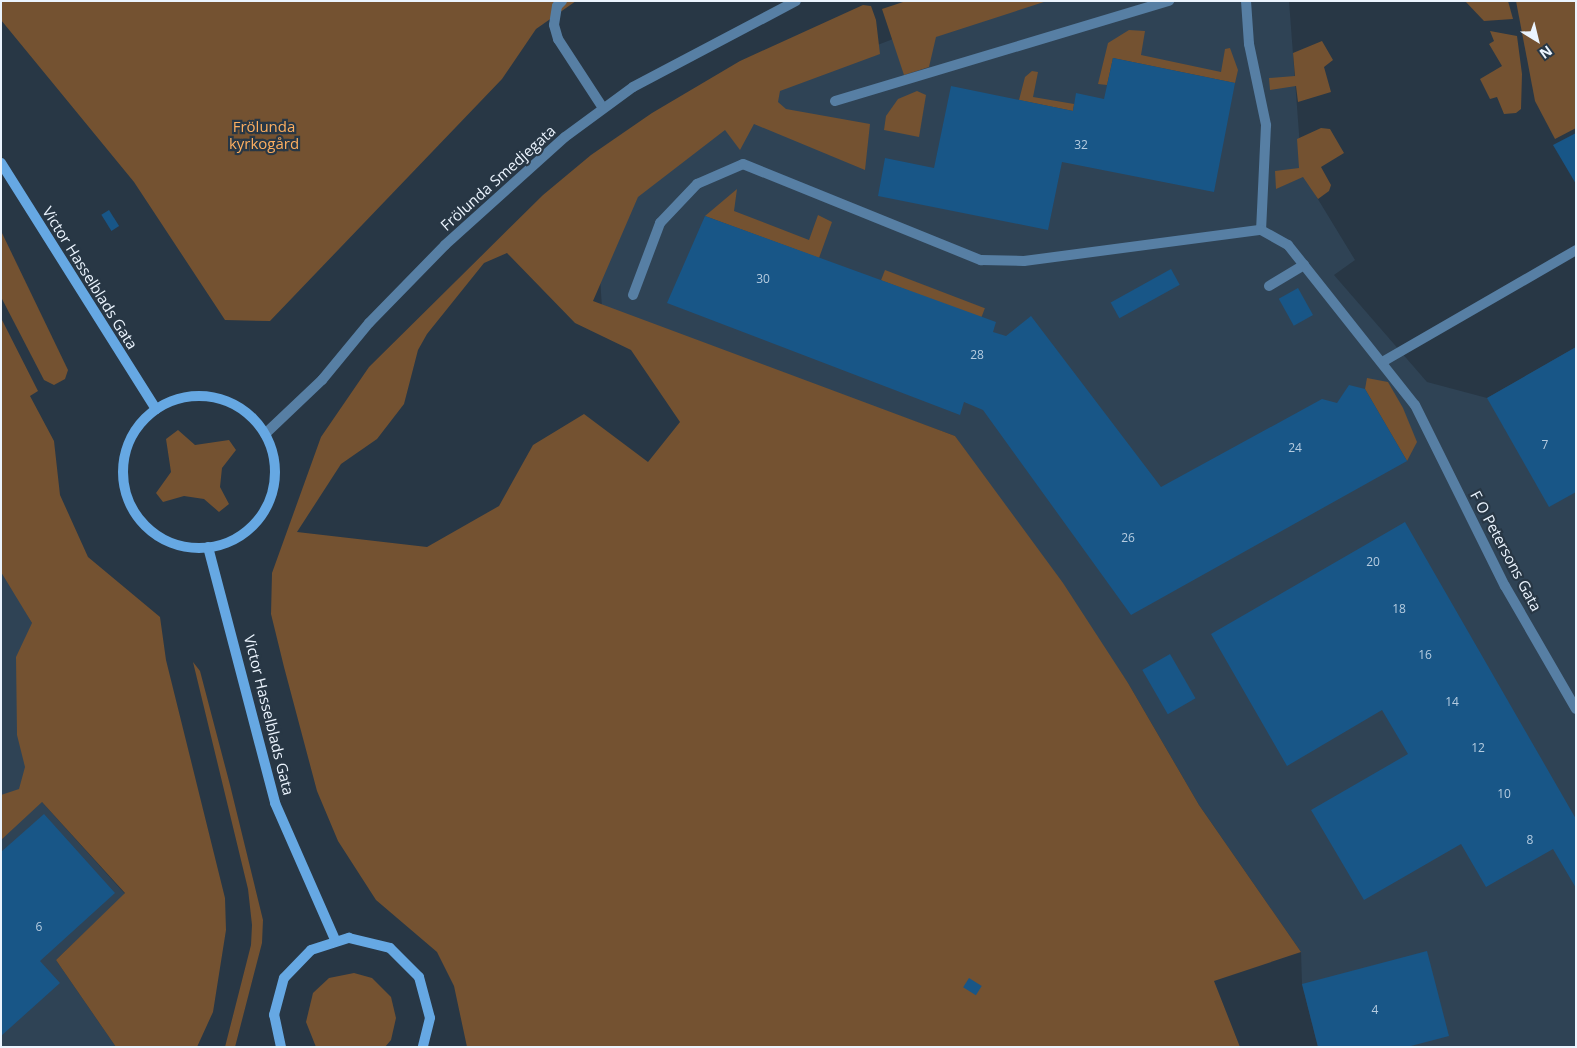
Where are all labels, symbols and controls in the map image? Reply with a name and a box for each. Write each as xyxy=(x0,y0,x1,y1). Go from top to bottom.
north arrow xyxy=(1512,15,1562,65)
text: N xyxy=(1536,42,1556,64)
park label: Frölunda kyrkogård xyxy=(229,117,299,152)
street label: Frölunda Smedjegata xyxy=(437,122,559,234)
house number: 32 xyxy=(1074,138,1088,152)
street label: Victor Hasselblads Gata xyxy=(39,203,141,353)
house number: 30 xyxy=(756,272,770,286)
house number: 28 xyxy=(970,348,984,362)
house number: 7 xyxy=(1542,438,1548,452)
house number: 24 xyxy=(1288,441,1302,455)
street label: F O Petersons Gata xyxy=(1467,488,1545,614)
house number: 26 xyxy=(1121,531,1135,545)
house number: 20 xyxy=(1366,555,1380,569)
house number: 18 xyxy=(1392,602,1406,616)
street label: Victor Hasselblads Gata xyxy=(240,633,298,797)
house number: 16 xyxy=(1418,648,1432,662)
house number: 14 xyxy=(1445,695,1459,709)
house number: 12 xyxy=(1471,741,1485,755)
house number: 10 xyxy=(1497,787,1511,801)
house number: 8 xyxy=(1527,833,1533,847)
house number: 6 xyxy=(36,920,42,934)
house number: 4 xyxy=(1372,1003,1378,1017)

